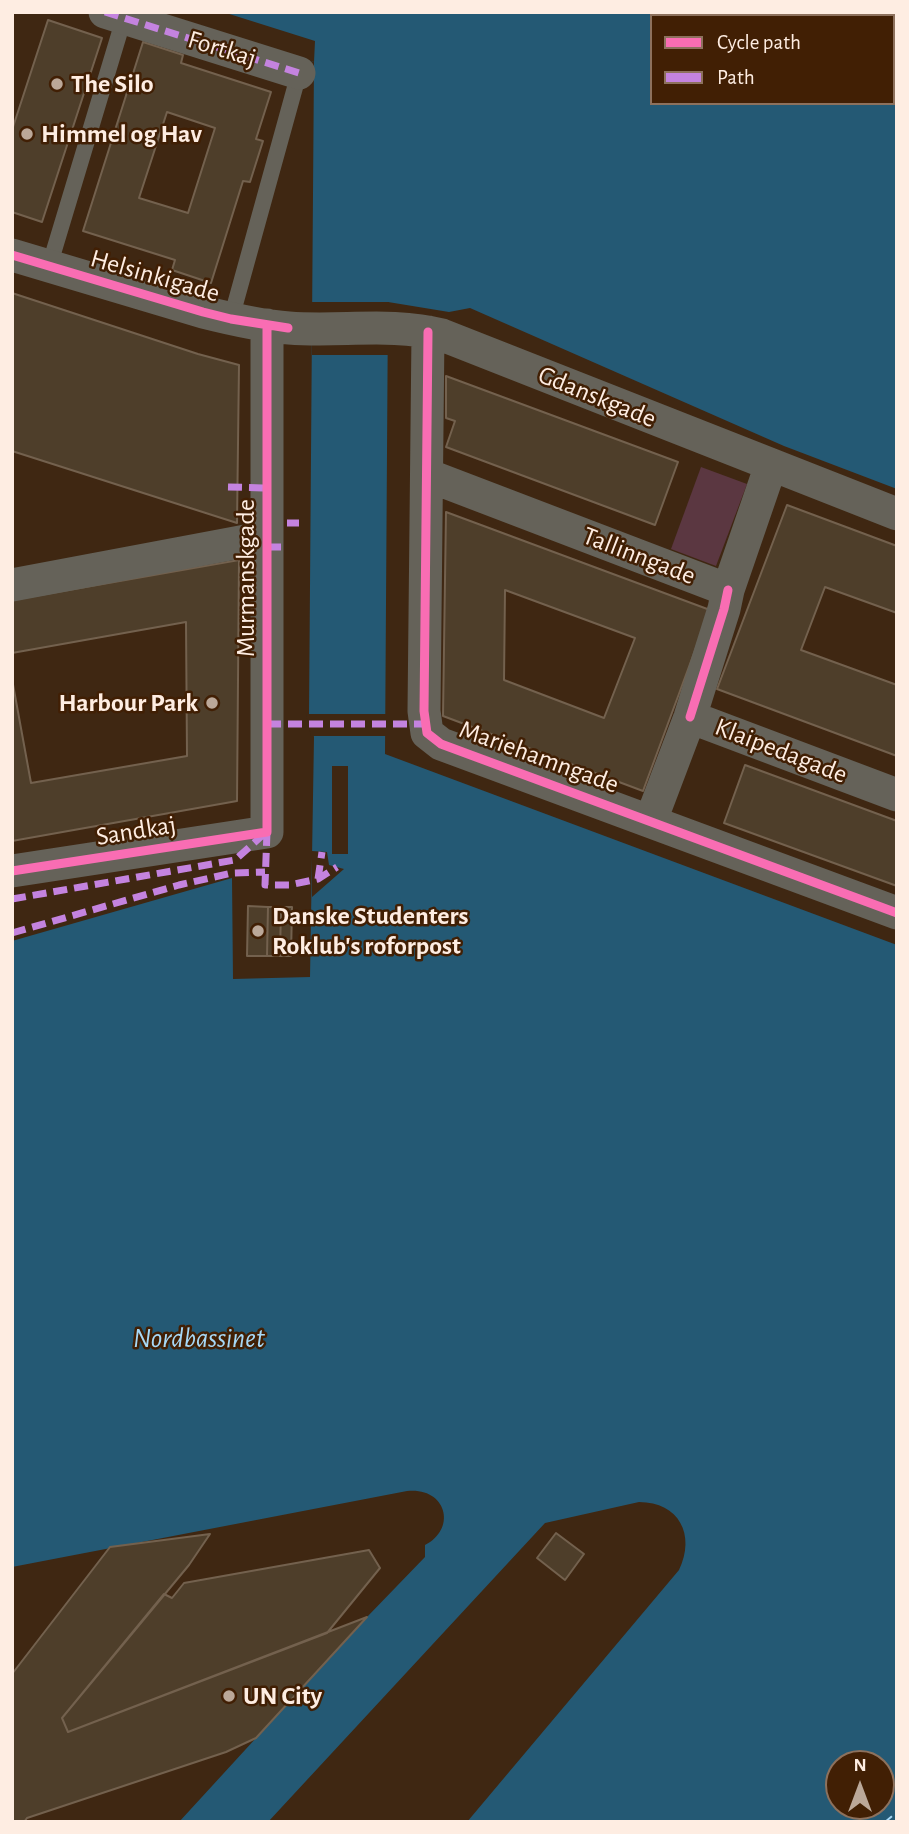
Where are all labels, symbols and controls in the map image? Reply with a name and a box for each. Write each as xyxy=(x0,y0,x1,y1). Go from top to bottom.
legend xyxy=(650,14,895,105)
street label: Fortkaj xyxy=(184,24,260,74)
text: Cycle path xyxy=(717,32,801,53)
text: Path xyxy=(717,67,755,88)
place label: The Silo xyxy=(71,68,154,100)
marker: The Silo xyxy=(49,76,65,92)
place label: Himmel og Hav xyxy=(41,118,202,150)
marker: Himmel og Hav xyxy=(19,126,35,142)
street label: Helsinkigade xyxy=(87,243,223,309)
street label: Gdanskgade xyxy=(533,359,661,435)
street label: Murmanskgade xyxy=(230,499,262,657)
street label: Tallinngade xyxy=(578,520,700,592)
place label: Harbour Park xyxy=(59,687,198,719)
marker: Harbour Park xyxy=(204,695,220,711)
street label: Klaipedagade xyxy=(710,711,852,791)
street label: Mariehamngade xyxy=(455,714,623,800)
street label: Sandkaj xyxy=(94,809,178,853)
place label: Danske Studenters Roklub's roforpost xyxy=(272,900,469,962)
marker: Danske Studenters Roklub's roforpost xyxy=(250,923,266,939)
water label: Nordbassinet xyxy=(133,1322,265,1356)
place label: UN City xyxy=(243,1680,322,1712)
marker: UN City xyxy=(221,1688,237,1704)
north arrow xyxy=(825,1750,895,1820)
text: N xyxy=(853,1756,867,1775)

